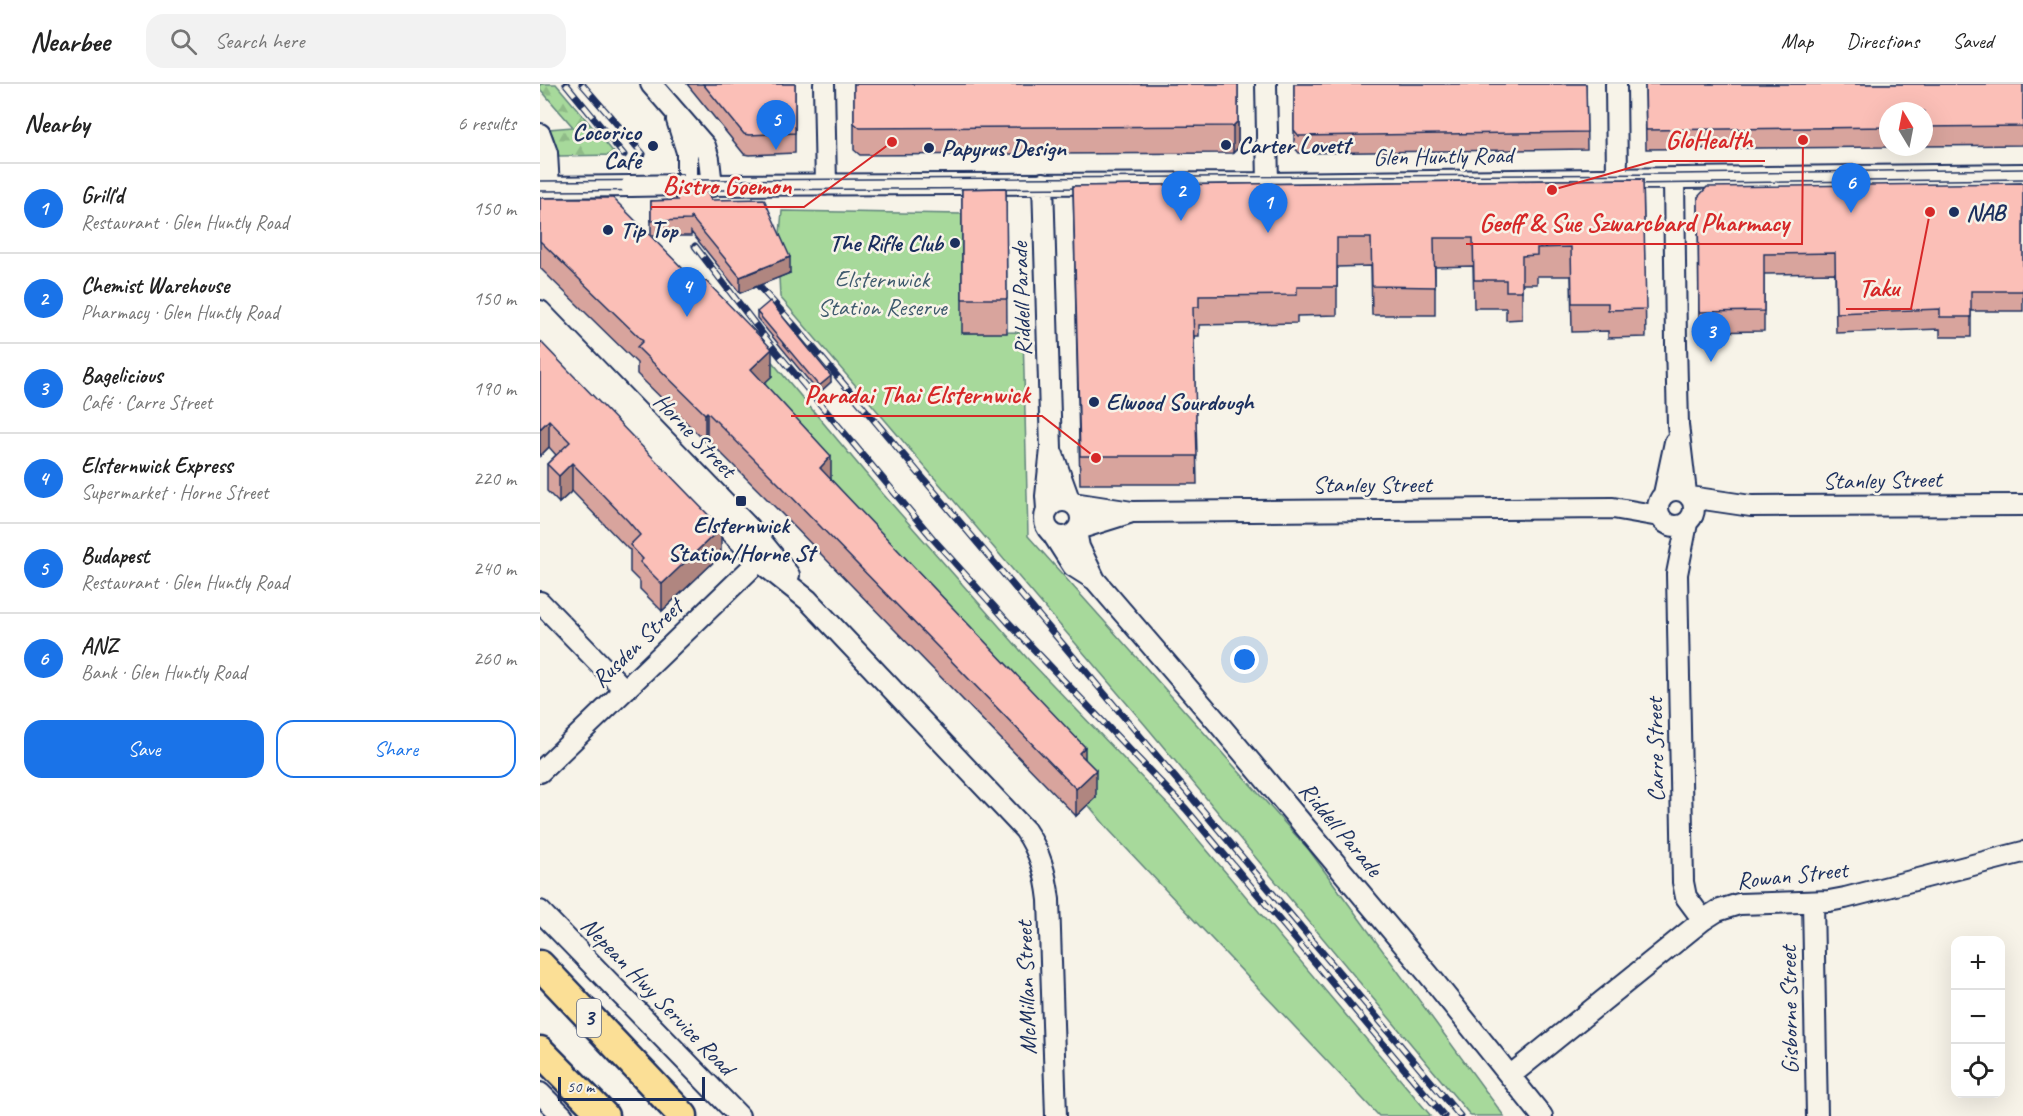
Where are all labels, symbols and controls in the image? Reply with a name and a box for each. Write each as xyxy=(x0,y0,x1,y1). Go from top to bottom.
search box xyxy=(146,14,566,68)
text: Nearbee xyxy=(30,24,110,59)
icon: search xyxy=(167,25,200,58)
text: Search here xyxy=(215,27,304,55)
text: Map xyxy=(1781,28,1813,54)
text: Directions xyxy=(1846,28,1919,54)
text: Saved xyxy=(1952,28,1993,54)
pin: 5 xyxy=(756,100,796,150)
north arrow xyxy=(1879,102,1933,156)
text: Nearby xyxy=(24,107,89,140)
text: 6 results xyxy=(457,111,516,136)
place label: Cocorico Cafe xyxy=(572,117,643,175)
callout: GloHealth xyxy=(1654,117,1765,161)
text: GloHealth xyxy=(1665,123,1754,156)
place label: Carter Lovett xyxy=(1238,130,1354,160)
place label: Papyrus Design xyxy=(941,133,1067,163)
marker: Carter Lovett xyxy=(1219,138,1233,152)
marker: Cocorico Cafe xyxy=(646,139,660,153)
street label: Glen Huntly Road xyxy=(1373,140,1517,172)
marker: Papyrus Design xyxy=(922,141,936,155)
callout: Bistro Goemon xyxy=(651,163,804,207)
pin: 6 xyxy=(1832,164,1870,213)
text: Bistro Goemon xyxy=(663,169,792,202)
pin: 2 xyxy=(1162,172,1200,221)
text: Grill'd xyxy=(81,182,123,210)
pin: 1 xyxy=(1248,184,1288,233)
text: 1 xyxy=(39,196,48,221)
text: 150 m xyxy=(473,196,516,221)
place label: NAB xyxy=(1966,197,2008,227)
callout: Geoff & Sue Szwarcbard Pharmacy xyxy=(1466,200,1802,244)
marker: NAB xyxy=(1947,205,1961,219)
text: Geoff & Sue Szwarcbard Pharmacy xyxy=(1479,206,1792,239)
text: Restaurant · Glen Huntly Road xyxy=(81,210,288,235)
place label: Tip Top xyxy=(620,215,679,245)
marker: Tip Top xyxy=(601,223,615,237)
place label: The Rifle Club xyxy=(829,228,944,258)
marker: The Rifle Club xyxy=(948,236,962,250)
street label: Riddell Parade xyxy=(1004,239,1038,357)
park label: Elsternwick Station Reserve xyxy=(818,264,949,322)
callout: Taku xyxy=(1846,265,1911,309)
pin: 4 xyxy=(668,268,706,317)
text: Taku xyxy=(1859,271,1902,304)
text: Chemist Warehouse xyxy=(81,272,229,300)
text: 2 xyxy=(39,286,48,311)
text: 150 m xyxy=(473,286,516,311)
text: Pharmacy · Glen Huntly Road xyxy=(81,300,279,325)
pin: 3 xyxy=(1692,312,1730,362)
text: Bagelicious xyxy=(81,362,162,390)
callout: Paradai Thai Elsternwick xyxy=(791,372,1042,416)
text: 3 xyxy=(39,376,48,401)
text: 190 m xyxy=(473,376,516,401)
text: Paradai Thai Elsternwick xyxy=(804,378,1032,411)
street label: Horne Street xyxy=(647,386,744,485)
place label: Elwood Sourdough xyxy=(1106,387,1255,417)
text: Café · Carre Street xyxy=(81,390,212,415)
marker: Elwood Sourdough xyxy=(1087,395,1101,409)
text: Elsternwick Express xyxy=(81,452,233,480)
street label: Stanley Street xyxy=(1822,464,1944,496)
text: 4 xyxy=(39,466,48,491)
text: 220 m xyxy=(473,466,516,491)
street label: Stanley Street xyxy=(1312,469,1434,499)
text: Supermarket · Horne Street xyxy=(81,480,268,505)
marker: Elsternwick Station/Horne St xyxy=(734,494,748,508)
place label: Elsternwick Station/Horne St xyxy=(667,510,819,568)
text: Budapest xyxy=(81,542,149,570)
text: 5 xyxy=(39,556,48,581)
text: 240 m xyxy=(473,556,516,581)
text: Restaurant · Glen Huntly Road xyxy=(81,570,288,595)
street label: Rusden Street xyxy=(585,590,691,694)
text: ANZ xyxy=(81,632,117,660)
your location xyxy=(1230,645,1259,674)
text: 6 xyxy=(39,646,48,671)
text: 260 m xyxy=(473,646,516,671)
text: Bank · Glen Huntly Road xyxy=(81,660,246,685)
street label: Carre Street xyxy=(1639,695,1671,803)
button: Save xyxy=(24,720,264,778)
button: Share xyxy=(276,720,516,778)
street label: Riddell Parade xyxy=(1293,776,1391,884)
street label: Rowan Street xyxy=(1735,854,1851,896)
street label: Nepean Hwy Service Road xyxy=(575,911,744,1084)
street label: McMillan Street xyxy=(1009,919,1043,1055)
map controls xyxy=(1951,936,2005,1098)
button: + xyxy=(1951,936,2005,990)
street label: Gisborne Street xyxy=(1773,944,1805,1074)
button: − xyxy=(1951,990,2005,1044)
road number: 3 xyxy=(577,999,601,1037)
button: locate xyxy=(1951,1044,2005,1098)
scale bar xyxy=(558,1074,705,1102)
text: 50 m xyxy=(567,1077,594,1097)

